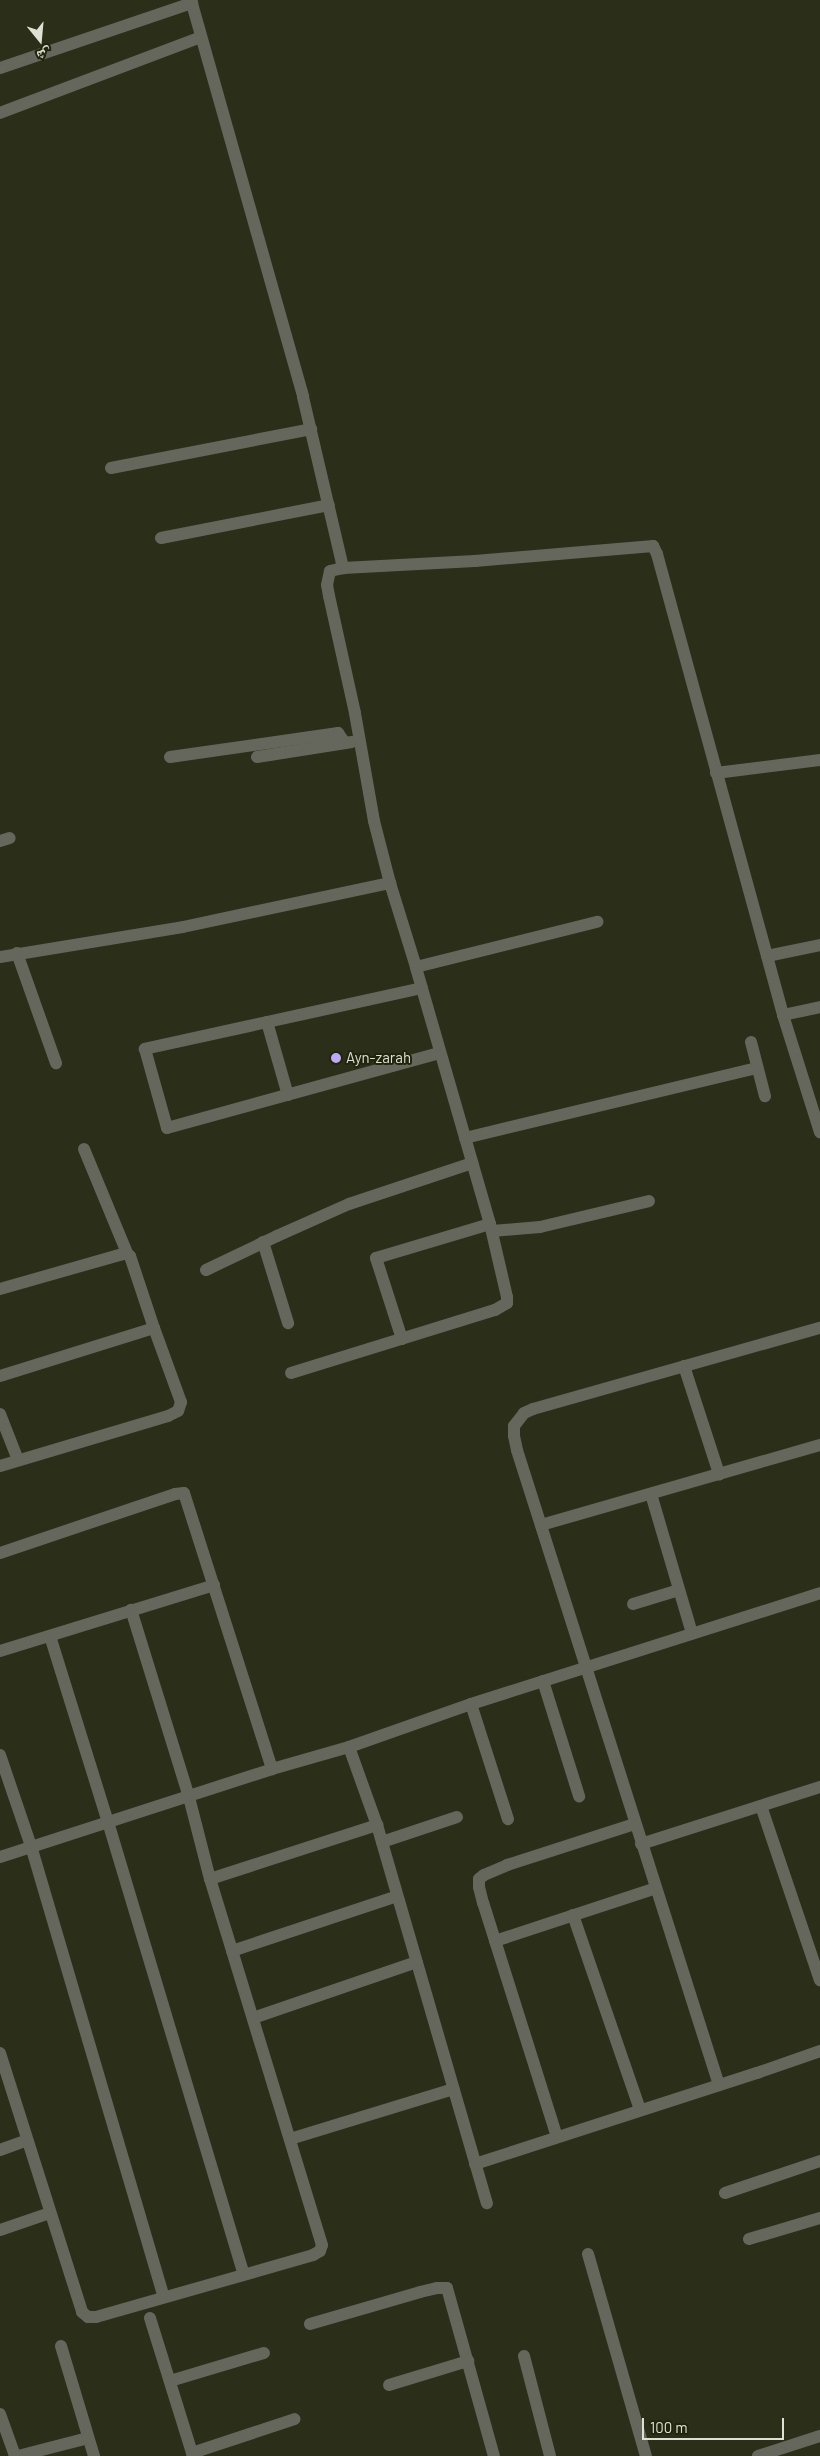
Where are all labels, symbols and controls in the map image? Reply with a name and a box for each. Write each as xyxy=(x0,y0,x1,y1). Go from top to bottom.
north arrow xyxy=(15,15,65,65)
text: ش xyxy=(35,45,54,65)
place label: Ayn-zarah xyxy=(346,1049,411,1067)
marker: Ayn-zarah xyxy=(330,1052,342,1064)
scale bar xyxy=(645,2408,788,2440)
text: 100 m xyxy=(650,2418,688,2436)

